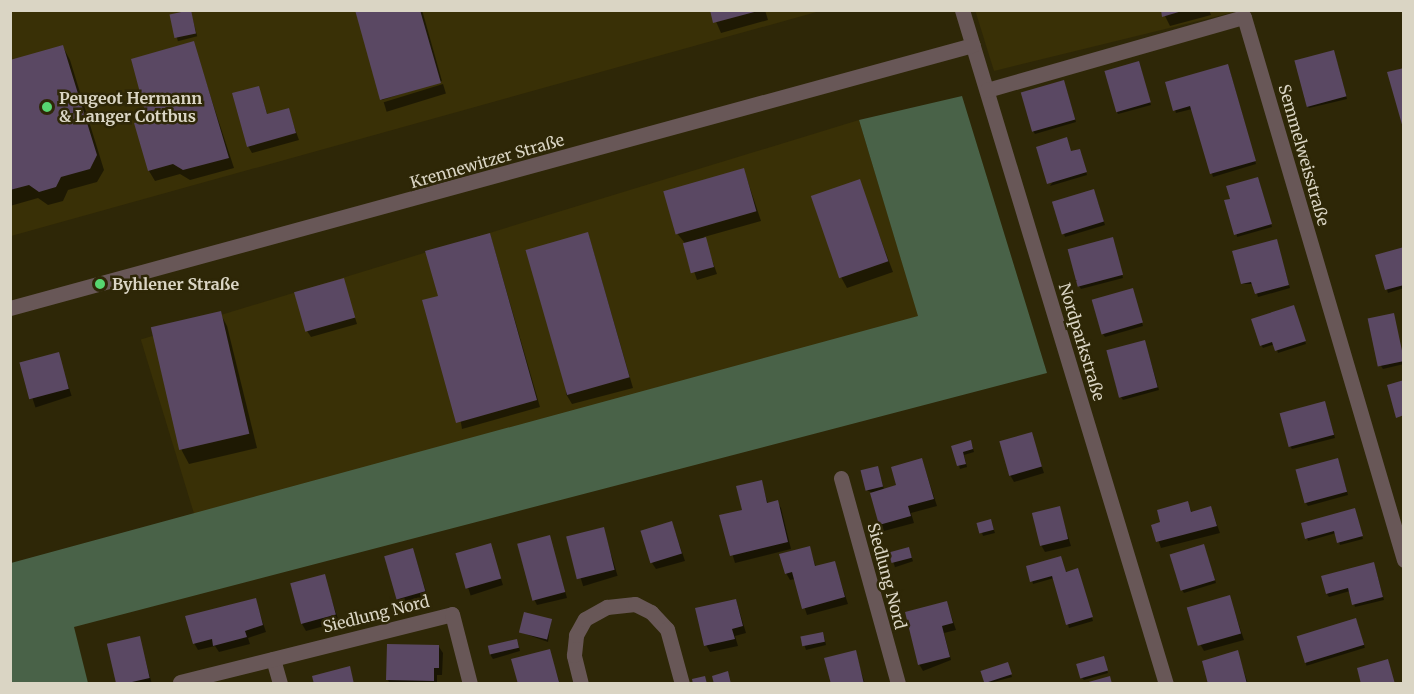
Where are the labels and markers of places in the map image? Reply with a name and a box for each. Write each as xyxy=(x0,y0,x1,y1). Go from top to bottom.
place label: Peugeot Hermann & Langer Cottbus xyxy=(59,88,202,126)
marker: Peugeot Hermann & Langer Cottbus xyxy=(40,100,54,114)
place label: Byhlener Straße xyxy=(112,274,239,294)
marker: Byhlener Straße xyxy=(93,277,107,291)

